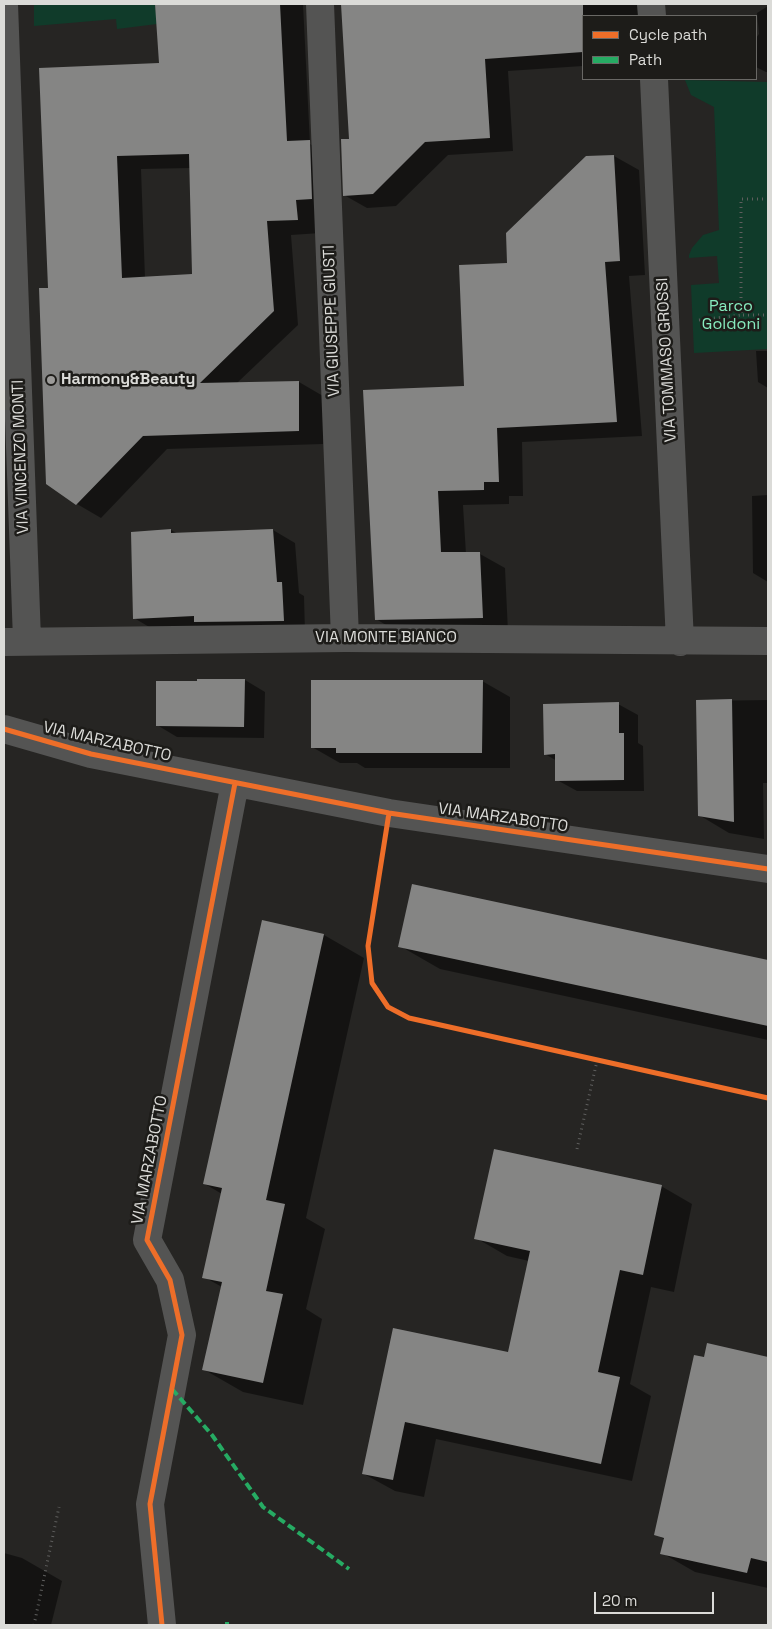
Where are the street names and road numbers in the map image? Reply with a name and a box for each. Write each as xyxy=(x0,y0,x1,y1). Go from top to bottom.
street label: VIA GIUSEPPE GIUSTI xyxy=(320,245,344,397)
street label: VIA TOMMASO GROSSI xyxy=(653,277,681,443)
street label: VIA VINCENZO MONTI xyxy=(9,379,33,535)
street label: VIA MONTE BIANCO xyxy=(315,628,457,648)
street label: VIA MARZABOTTO xyxy=(41,718,173,766)
street label: VIA MARZABOTTO xyxy=(437,799,569,837)
street label: VIA MARZABOTTO xyxy=(128,1094,172,1226)

